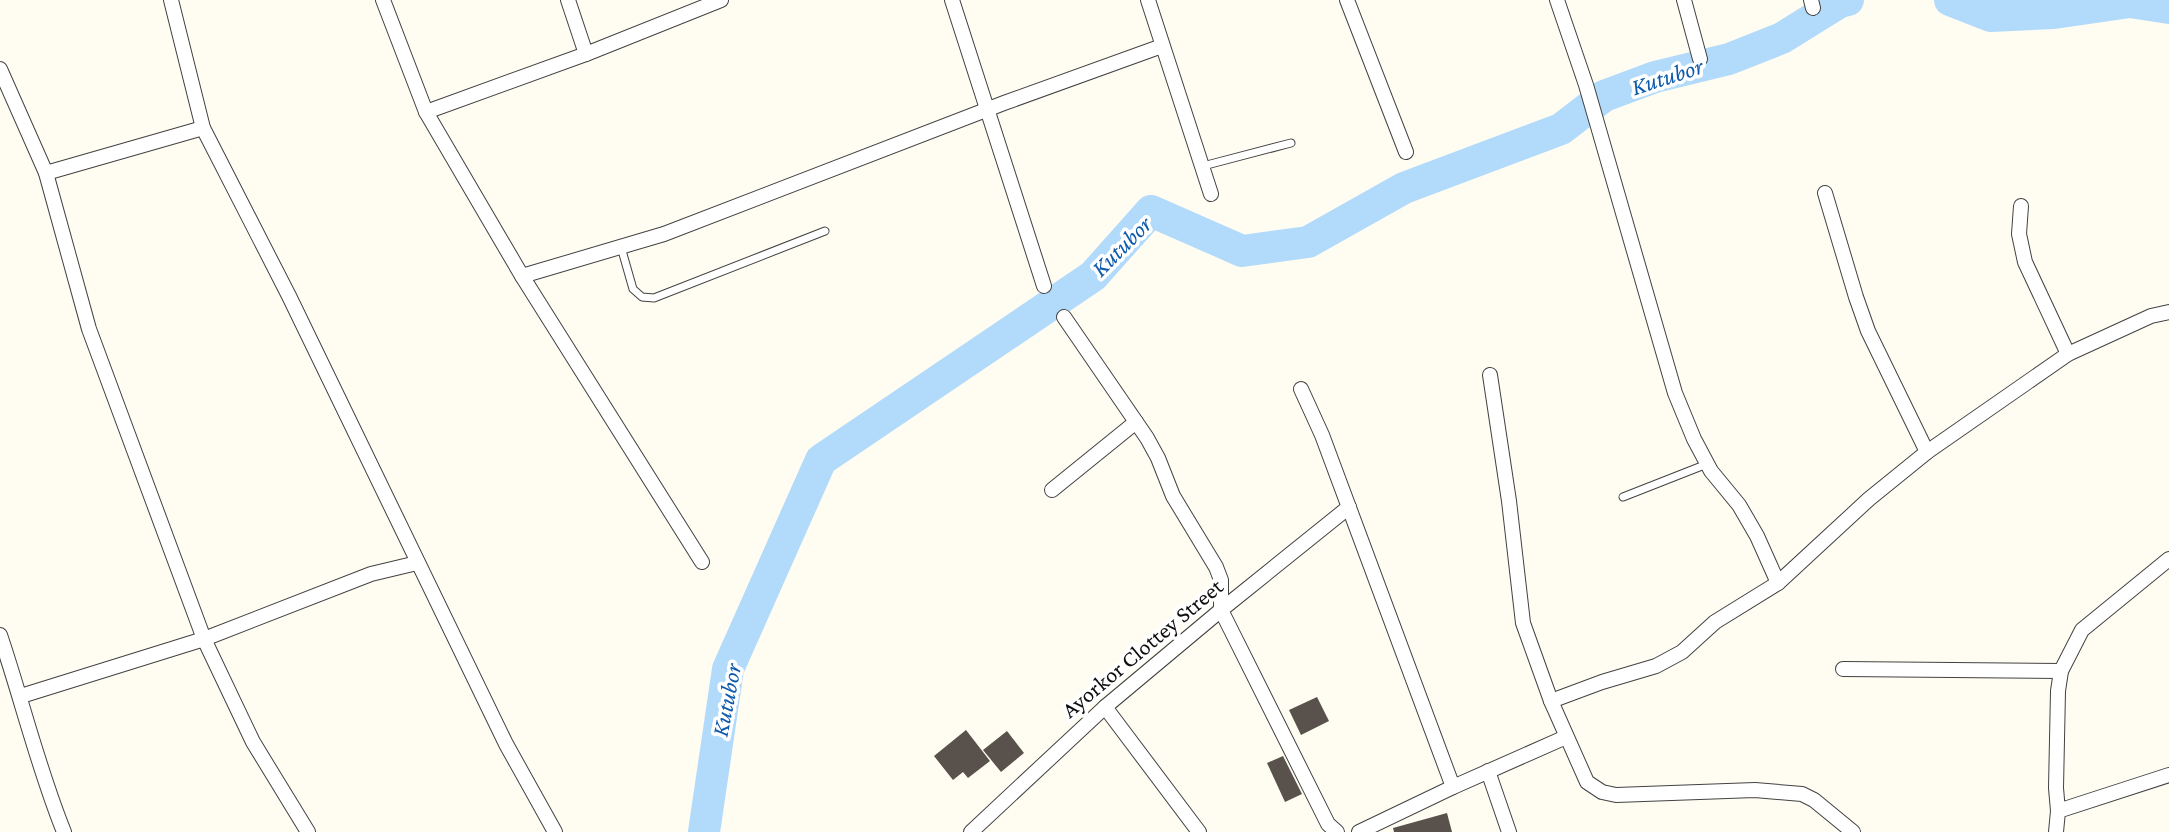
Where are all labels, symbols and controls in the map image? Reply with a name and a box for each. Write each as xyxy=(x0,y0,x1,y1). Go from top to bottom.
water label: Kutubor xyxy=(1628,52,1707,100)
water label: Kutubor xyxy=(1085,210,1157,282)
street label: Ayorkor Clottey Street xyxy=(1056,573,1228,723)
water label: Kutubor xyxy=(706,661,746,739)

